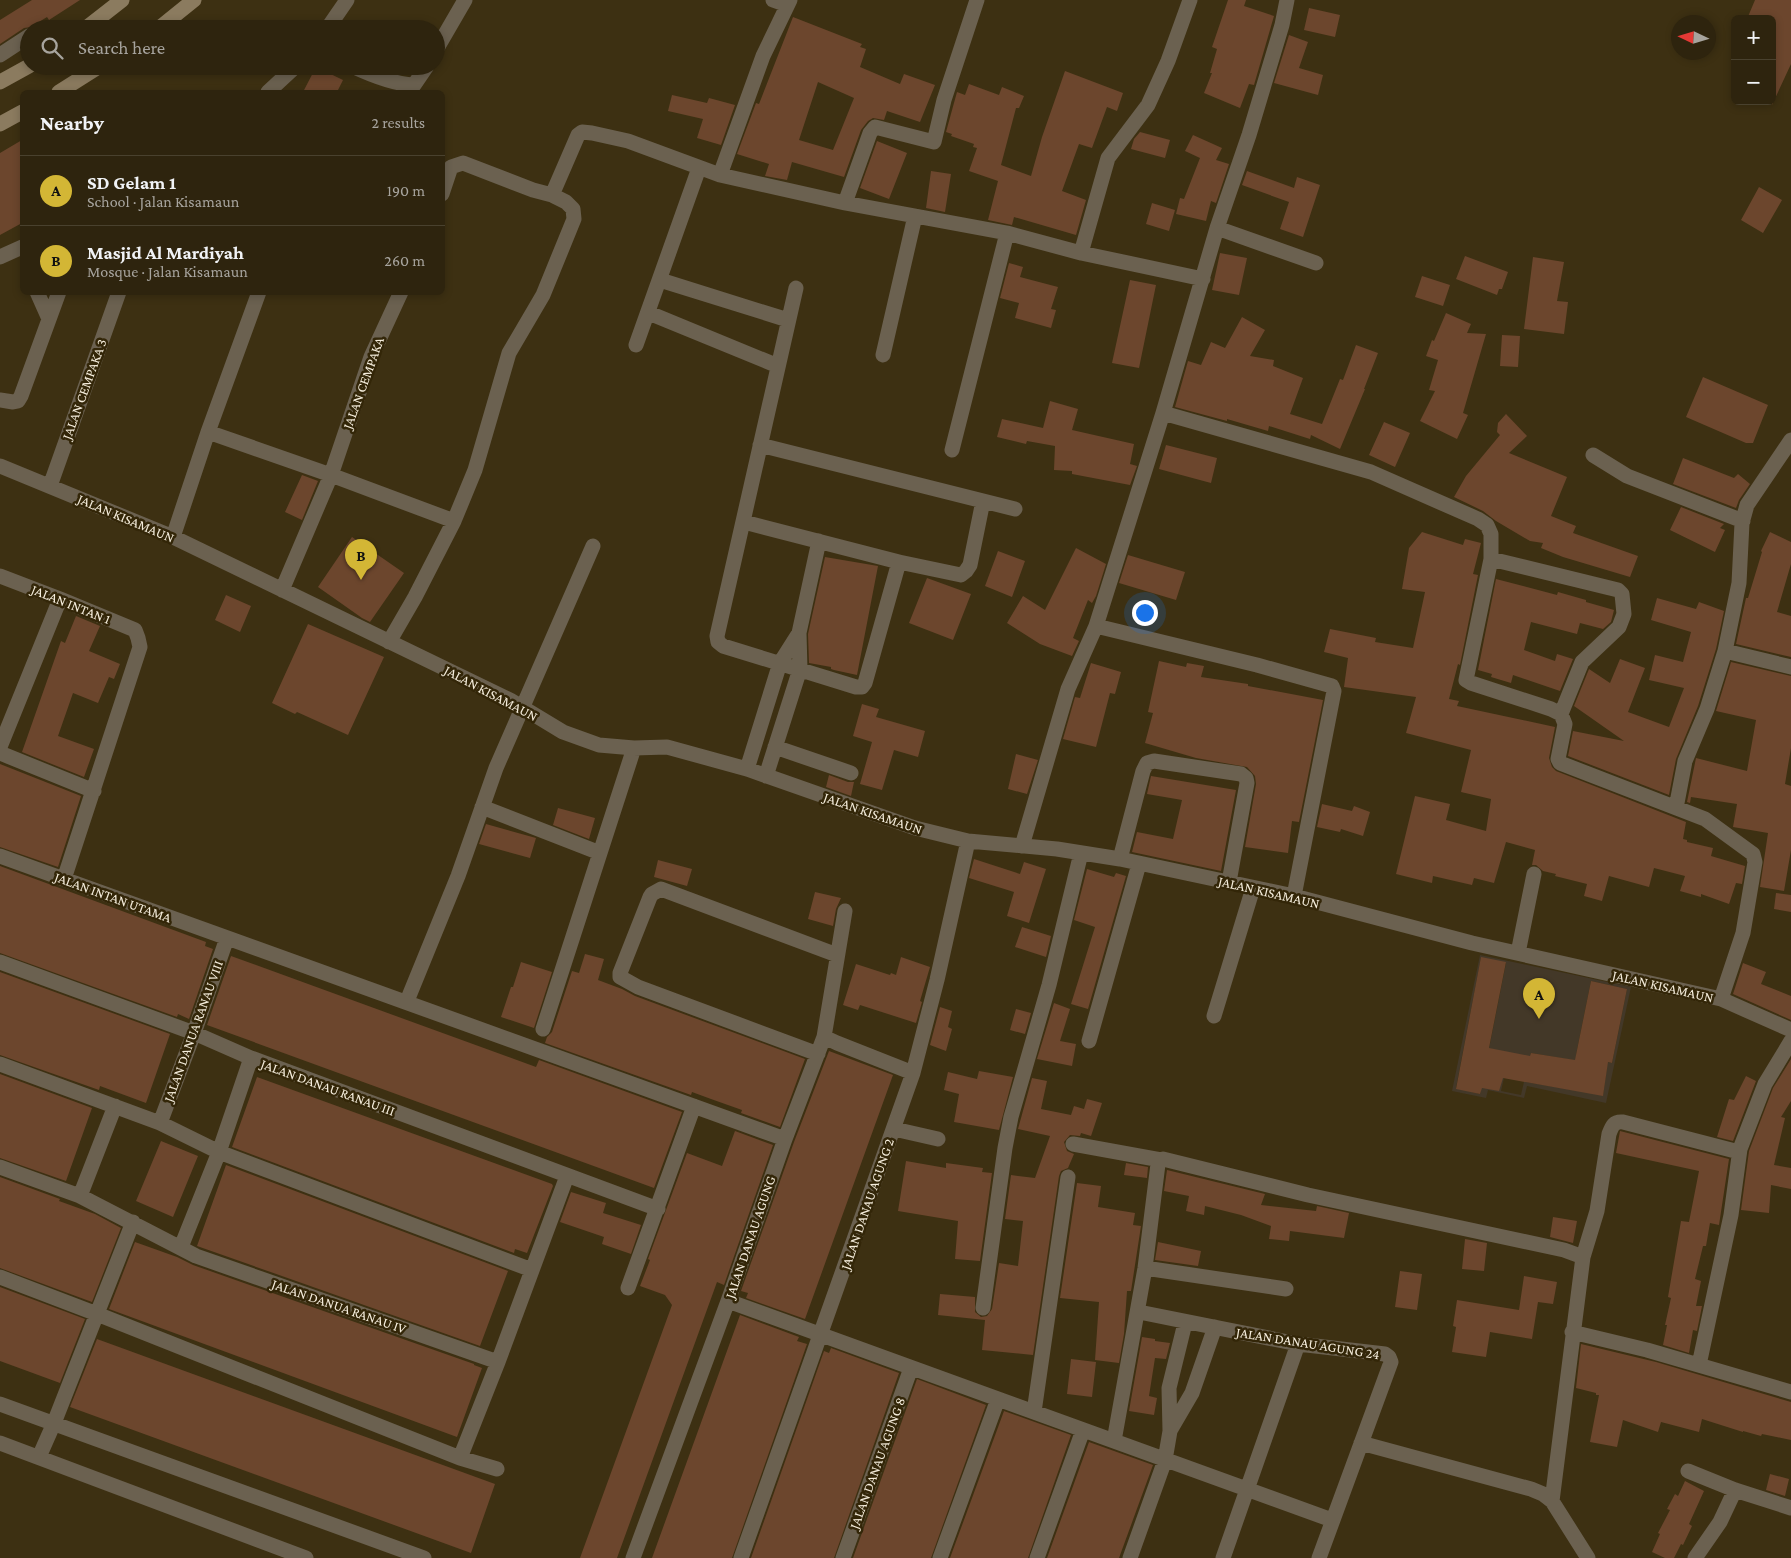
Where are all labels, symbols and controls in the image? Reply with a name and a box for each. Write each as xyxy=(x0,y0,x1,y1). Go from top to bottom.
north arrow xyxy=(1671,15,1716,60)
map controls xyxy=(1731,15,1776,105)
button: + xyxy=(1731,15,1776,60)
search box xyxy=(20,20,445,75)
icon: search xyxy=(38,34,66,62)
text: Search here xyxy=(78,37,165,58)
button: − xyxy=(1731,60,1776,105)
text: Nearby xyxy=(40,111,104,135)
text: 2 results xyxy=(372,114,425,131)
text: SD Gelam 1 xyxy=(87,172,176,193)
text: A xyxy=(51,182,61,199)
text: 190 m xyxy=(387,182,425,199)
text: School · Jalan Kisamaun xyxy=(87,193,239,210)
text: Masjid Al Mardiyah xyxy=(87,242,244,263)
text: B xyxy=(51,252,61,269)
text: 260 m xyxy=(384,252,425,269)
text: Mosque · Jalan Kisamaun xyxy=(87,263,248,280)
street label: JALAN CEMPAKA xyxy=(338,335,387,433)
street label: JALAN CEMPAKA 3 xyxy=(58,337,110,443)
street label: JALAN KISAMAUN xyxy=(73,490,177,546)
pin: B xyxy=(345,539,377,580)
street label: JALAN INTAN 1 xyxy=(27,580,113,627)
your location xyxy=(1132,600,1158,626)
street label: JALAN KISAMAUN xyxy=(440,661,540,724)
street label: JALAN KISAMAUN xyxy=(820,788,925,837)
street label: JALAN INTAN UTAMA xyxy=(51,868,174,926)
street label: JALAN KISAMAUN xyxy=(1215,872,1321,911)
street label: JALAN DANUA RANAU VIII xyxy=(159,958,226,1106)
street label: JALAN KISAMAUN xyxy=(1609,966,1715,1005)
pin: A xyxy=(1523,978,1555,1019)
street label: JALAN DANAU RANAU III xyxy=(257,1055,397,1119)
street label: JALAN DANAU AGUNG 2 xyxy=(836,1136,897,1274)
street label: JALAN DANAU AGUNG xyxy=(721,1173,779,1302)
street label: JALAN DANUA RANAU IV xyxy=(268,1275,408,1337)
street label: JALAN DANAU AGUNG 24 xyxy=(1233,1323,1381,1362)
street label: JALAN DANAU AGUNG 8 xyxy=(845,1395,908,1533)

